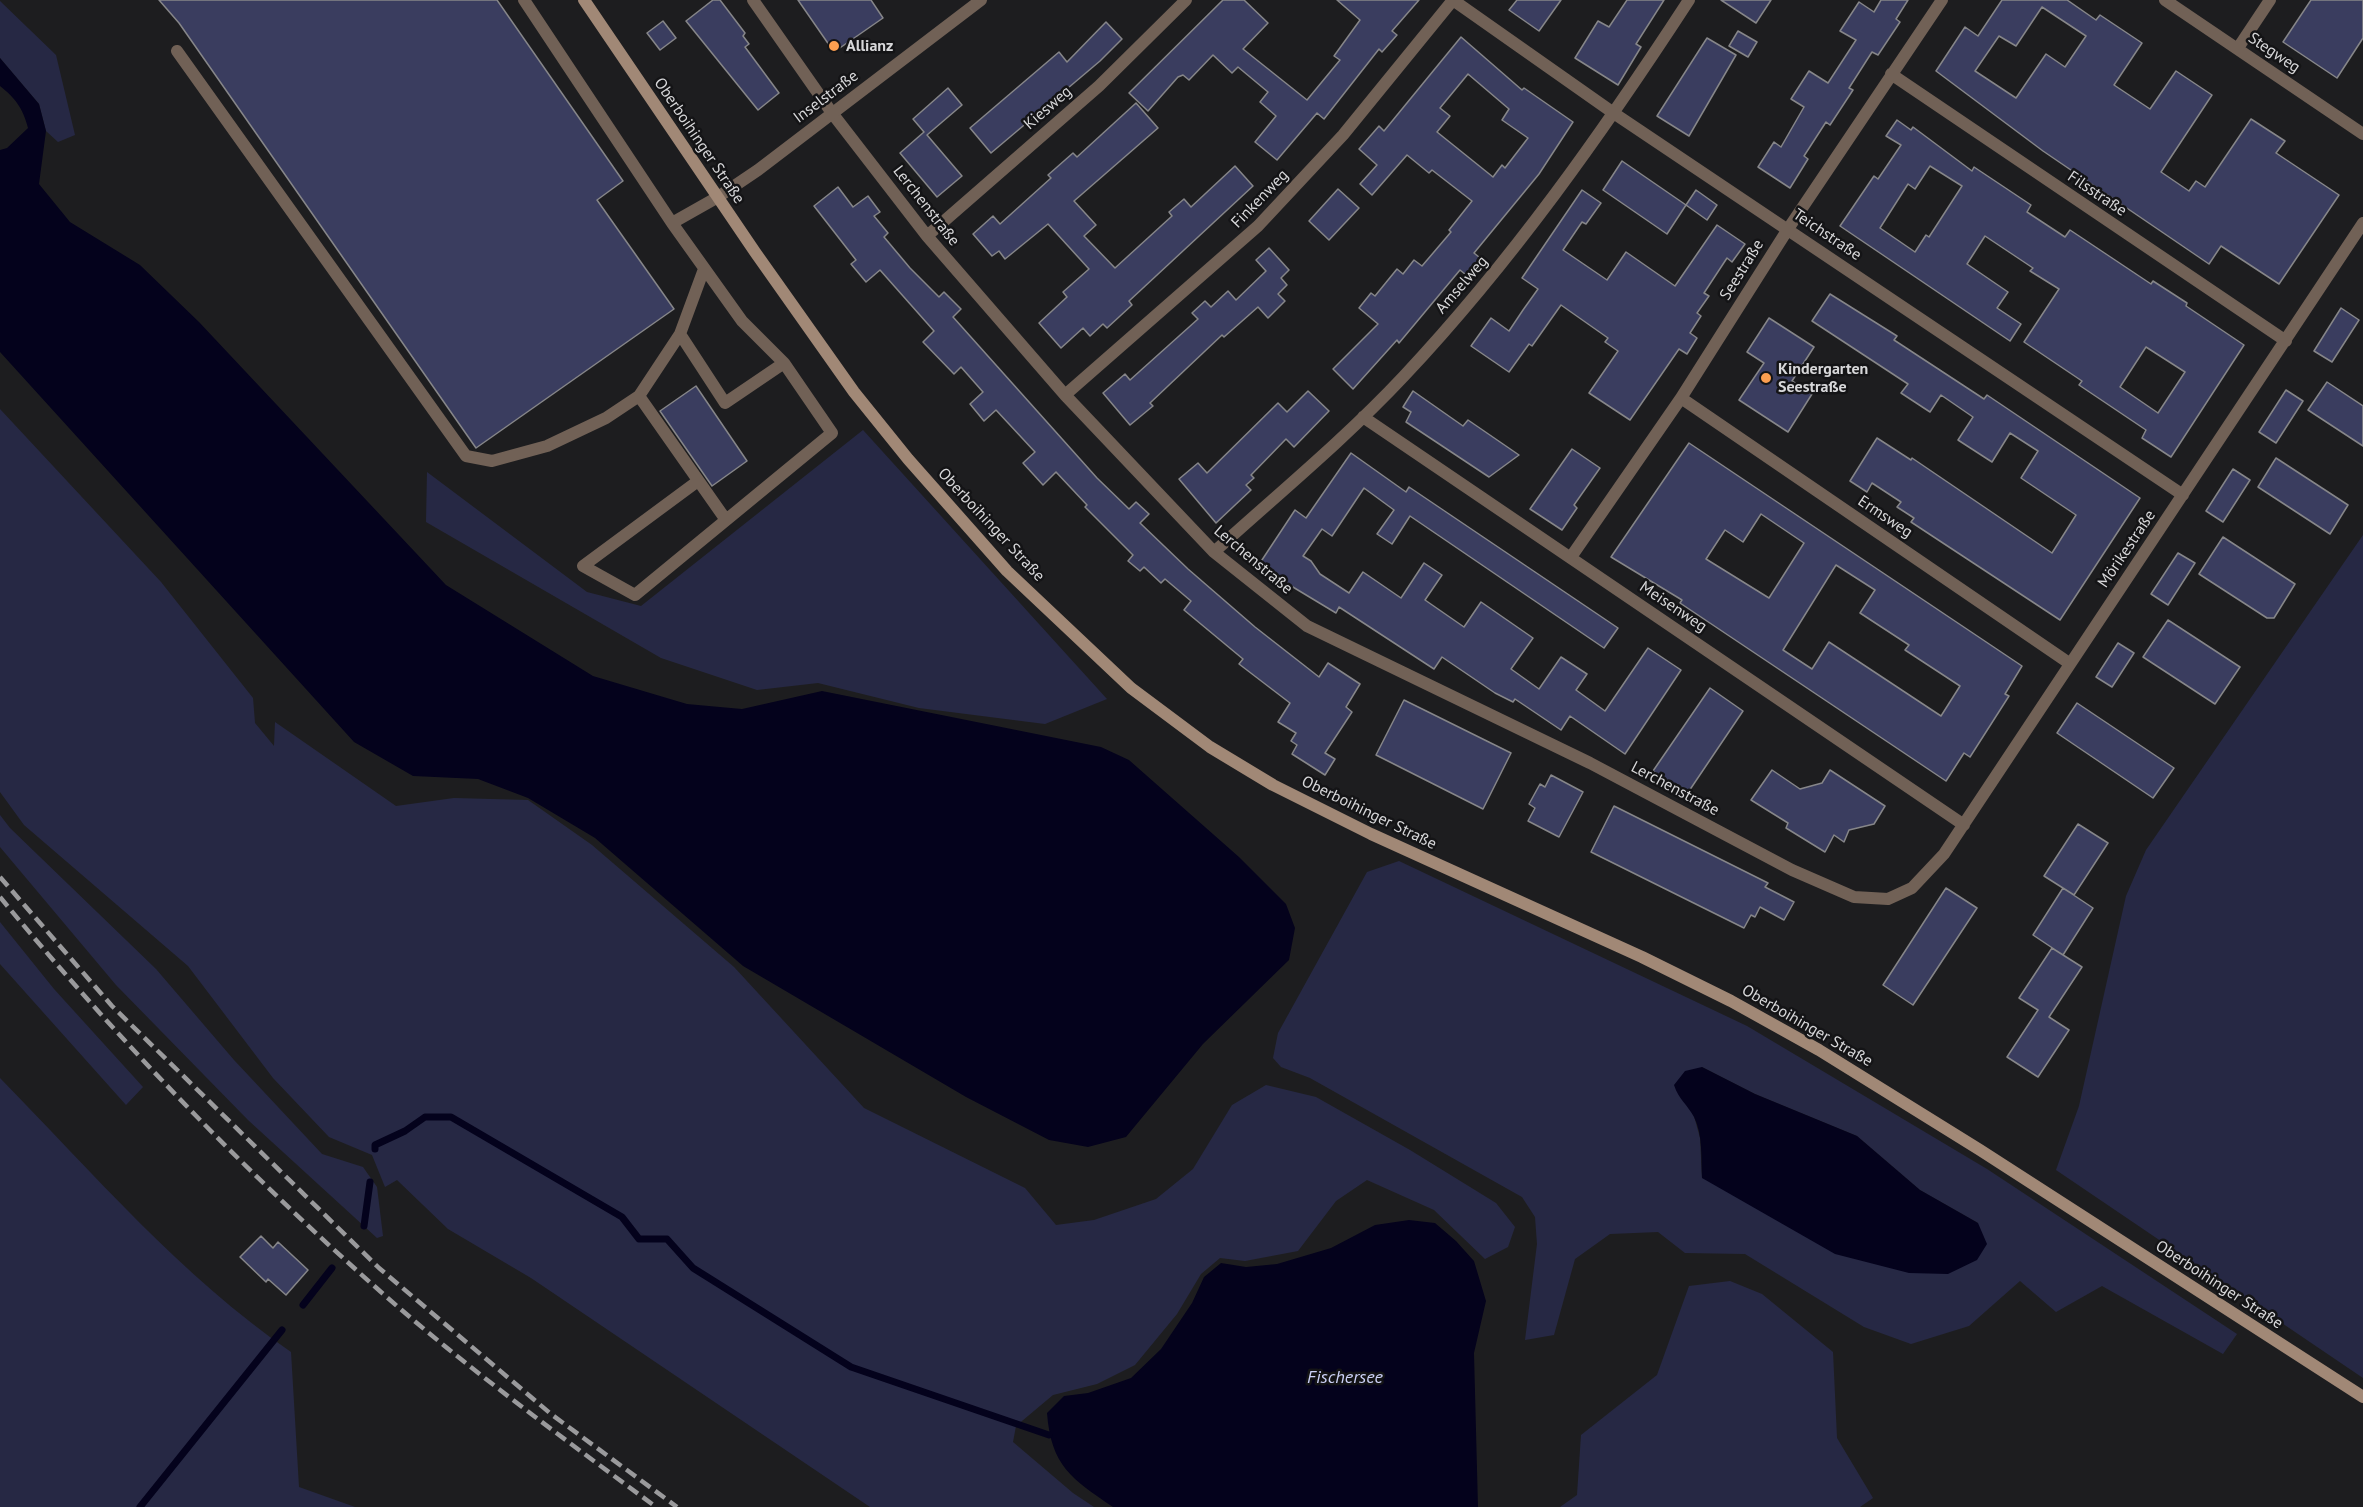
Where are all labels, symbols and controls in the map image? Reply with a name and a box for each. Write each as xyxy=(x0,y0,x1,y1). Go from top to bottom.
street label: Stegweg xyxy=(2244,29,2304,77)
place label: Allianz xyxy=(846,36,893,56)
marker: Allianz xyxy=(827,39,841,53)
street label: Inselstraße xyxy=(790,66,862,128)
street label: Oberboihinger Straße xyxy=(650,74,748,208)
street label: Kiesweg xyxy=(1020,82,1076,134)
street label: Lerchenstraße xyxy=(889,162,963,250)
street label: Finkenweg xyxy=(1227,166,1293,232)
street label: Filsstraße xyxy=(2064,167,2130,221)
street label: Teichstraße xyxy=(1789,205,1865,265)
street label: Seestraße xyxy=(1716,236,1768,304)
street label: Amselweg xyxy=(1432,252,1492,318)
place label: Kindergarten Seestraße xyxy=(1778,359,1868,397)
marker: Kindergarten Seestraße xyxy=(1759,371,1773,385)
street label: Oberboihinger Straße xyxy=(934,464,1048,586)
street label: Ermsweg xyxy=(1854,492,1916,542)
street label: Mörikestraße xyxy=(2094,506,2160,592)
street label: Lerchenstraße xyxy=(1210,522,1296,598)
street label: Meisenweg xyxy=(1636,578,1710,636)
street label: Lerchenstraße xyxy=(1628,758,1722,820)
street label: Oberboihinger Straße xyxy=(1298,772,1440,854)
street label: Oberboihinger Straße xyxy=(1738,981,1876,1071)
street label: Oberboihinger Straße xyxy=(2152,1237,2286,1333)
water label: Fischersee xyxy=(1307,1367,1383,1389)

